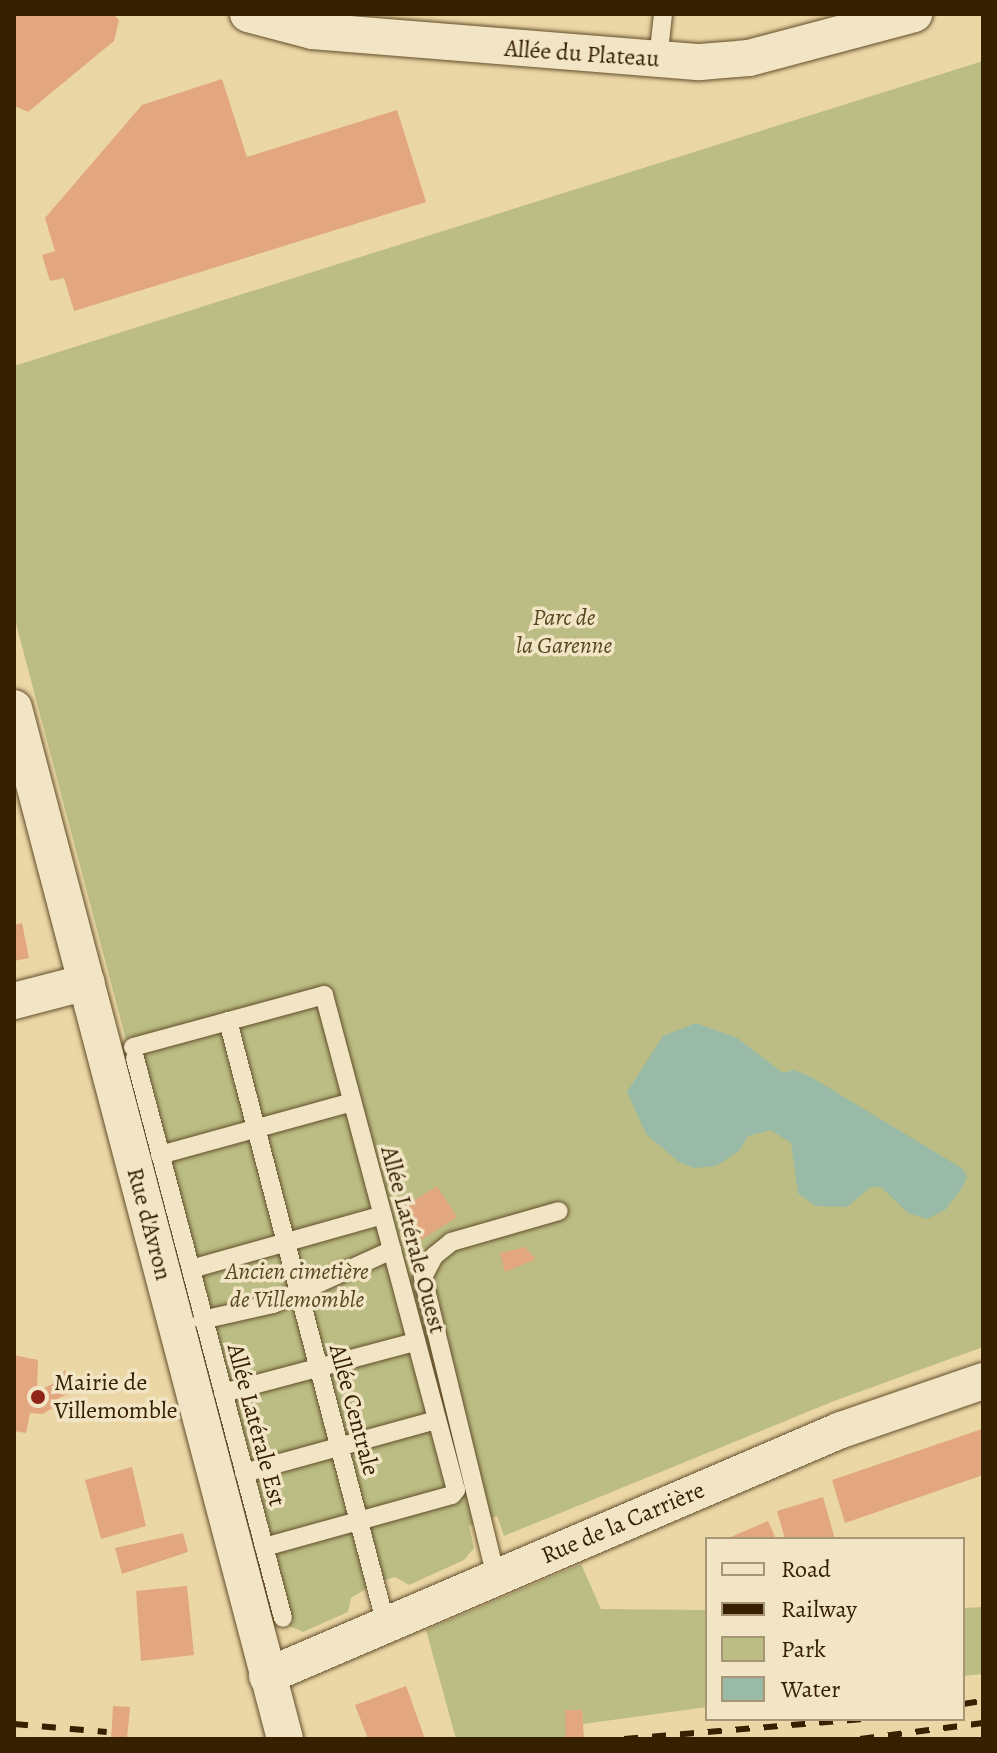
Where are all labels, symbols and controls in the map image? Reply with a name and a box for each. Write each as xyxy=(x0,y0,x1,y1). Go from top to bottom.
street label: Allée du Plateau xyxy=(504,34,660,74)
park label: Parc de la Garenne xyxy=(516,604,612,660)
street label: Allée Latérale Ouest xyxy=(374,1143,452,1337)
street label: Rue d'Avron xyxy=(120,1165,178,1283)
park label: Ancien cimetière de Villemomble xyxy=(225,1258,369,1314)
street label: Allée Latérale Est xyxy=(221,1341,291,1509)
street label: Allée Centrale xyxy=(323,1341,385,1479)
place label: Mairie de Villemomble xyxy=(54,1369,178,1425)
marker: Mairie de Villemomble xyxy=(29,1388,47,1406)
street label: Rue de la Carrière xyxy=(537,1476,709,1570)
legend xyxy=(705,1537,965,1721)
text: Road xyxy=(781,1553,831,1585)
text: Railway xyxy=(781,1593,857,1625)
text: Park xyxy=(781,1633,826,1665)
text: Water xyxy=(781,1673,841,1705)

